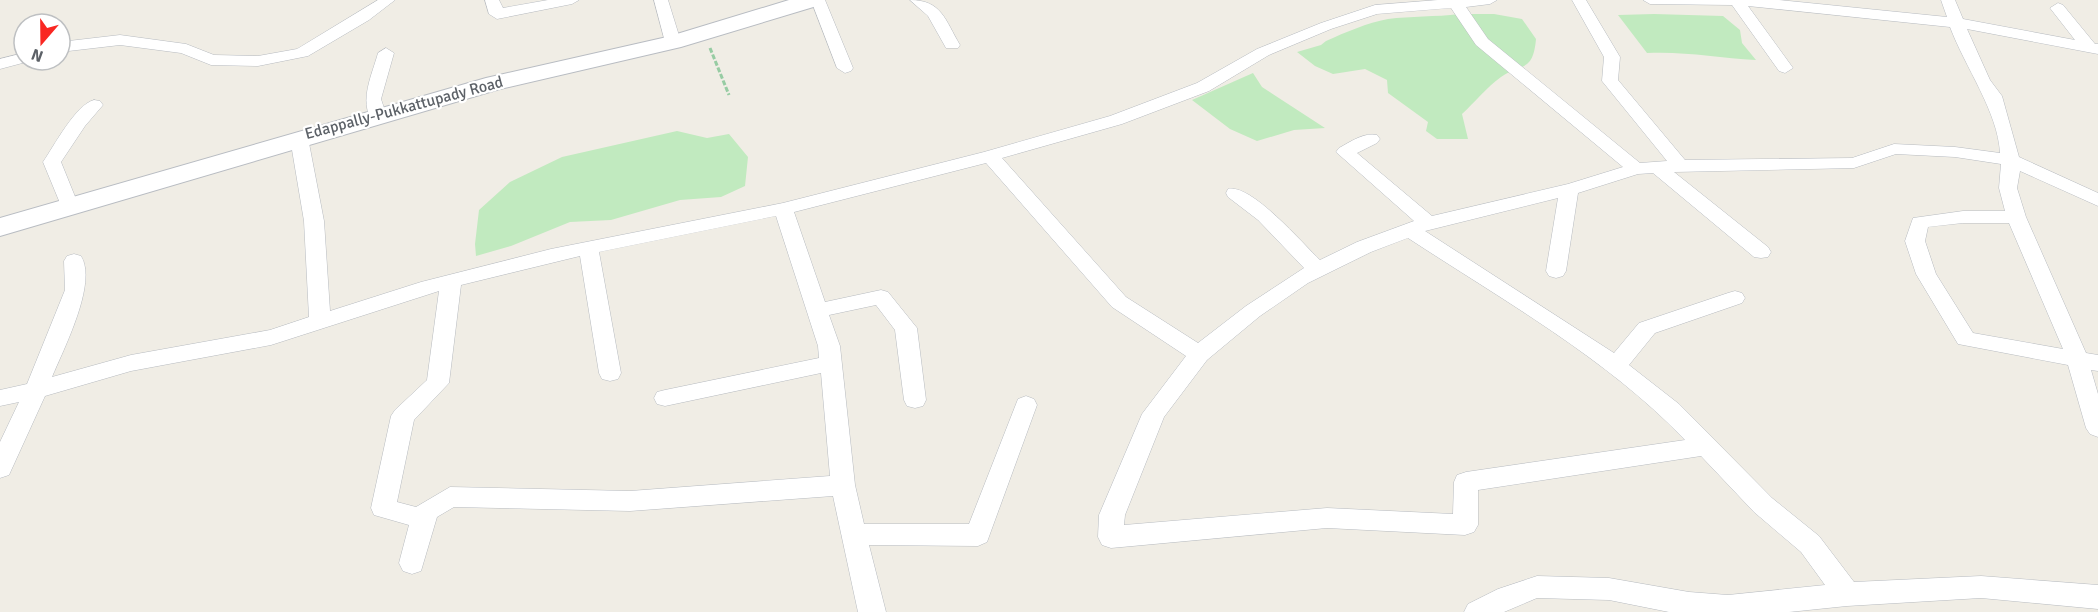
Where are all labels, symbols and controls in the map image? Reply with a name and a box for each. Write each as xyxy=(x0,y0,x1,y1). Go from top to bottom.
north arrow xyxy=(12,12,72,72)
text: N xyxy=(29,44,46,66)
street label: Edappally-Pukkattupady Road xyxy=(303,72,505,144)

